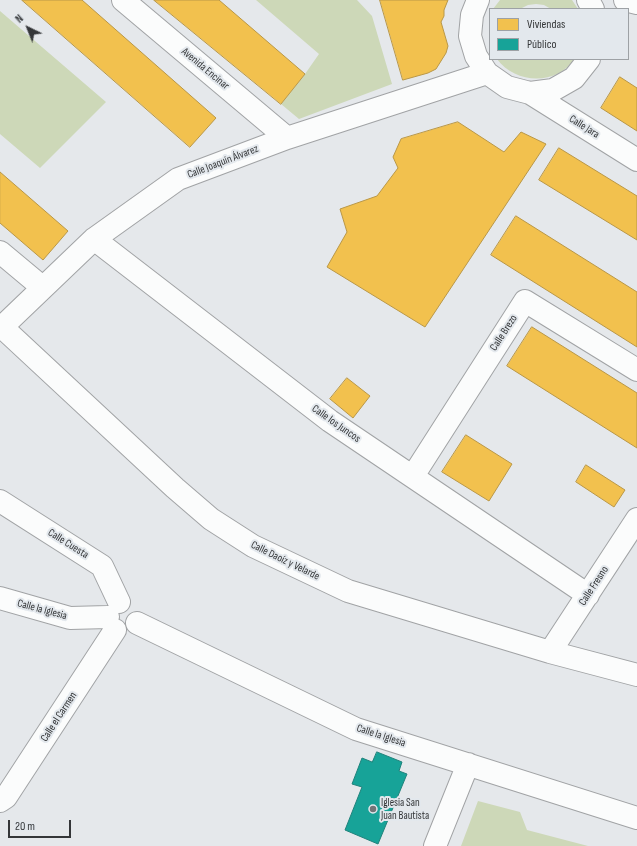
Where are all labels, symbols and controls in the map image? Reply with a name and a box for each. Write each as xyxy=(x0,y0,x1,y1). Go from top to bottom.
north arrow xyxy=(8,8,48,48)
legend xyxy=(489,8,629,60)
text: N xyxy=(13,12,26,26)
text: Viviendas xyxy=(527,17,565,32)
text: Público xyxy=(527,37,557,52)
street label: Avenida Encinar xyxy=(178,45,232,93)
street label: Calle Jara xyxy=(566,113,602,141)
street label: Calle Joaquín Álvarez xyxy=(186,142,260,182)
street label: Calle Brezo xyxy=(487,313,521,353)
street label: Calle los Juncos xyxy=(309,402,363,446)
street label: Calle Cuesta xyxy=(45,526,91,562)
street label: Calle Daoíz y Velarde xyxy=(248,539,322,583)
street label: Calle Fresno xyxy=(576,564,612,608)
street label: Calle la Iglesia xyxy=(16,597,68,623)
street label: Calle el Carmen xyxy=(38,690,80,744)
street label: Calle la Iglesia xyxy=(355,722,407,750)
place label: Iglesia San Juan Bautista xyxy=(381,796,429,822)
marker: Iglesia San Juan Bautista xyxy=(368,804,378,814)
scale bar xyxy=(10,812,73,838)
text: 20 m xyxy=(15,819,35,834)

